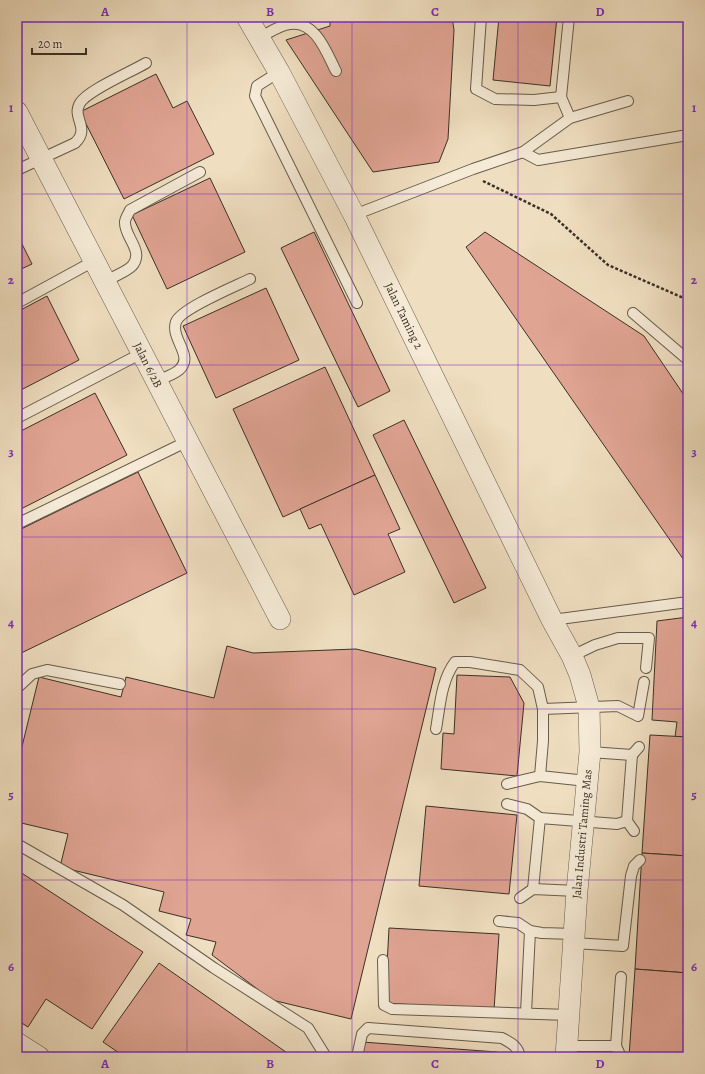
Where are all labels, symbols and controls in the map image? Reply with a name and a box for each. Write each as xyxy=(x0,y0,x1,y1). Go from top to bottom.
text: A xyxy=(100,3,110,20)
text: B xyxy=(266,3,274,20)
text: C xyxy=(431,3,439,20)
text: D xyxy=(595,3,605,20)
scale bar xyxy=(32,30,86,56)
text: 20 m xyxy=(38,36,62,52)
text: 1 xyxy=(9,99,14,116)
text: 1 xyxy=(692,99,697,116)
text: 2 xyxy=(8,271,15,288)
text: 2 xyxy=(691,271,698,288)
street label: Jalan Taming 2 xyxy=(381,280,427,352)
street label: Jalan 6/2B xyxy=(130,340,166,390)
text: 3 xyxy=(8,443,14,460)
text: 3 xyxy=(691,443,697,460)
text: 4 xyxy=(8,614,14,631)
text: 4 xyxy=(691,614,697,631)
street label: Jalan Industri Taming Mas xyxy=(568,768,596,899)
text: 5 xyxy=(8,786,14,803)
text: 5 xyxy=(691,786,697,803)
text: 6 xyxy=(8,958,14,975)
text: 6 xyxy=(691,958,697,975)
text: A xyxy=(100,1055,110,1072)
text: B xyxy=(266,1055,274,1072)
text: C xyxy=(431,1055,439,1072)
text: D xyxy=(595,1055,605,1072)

